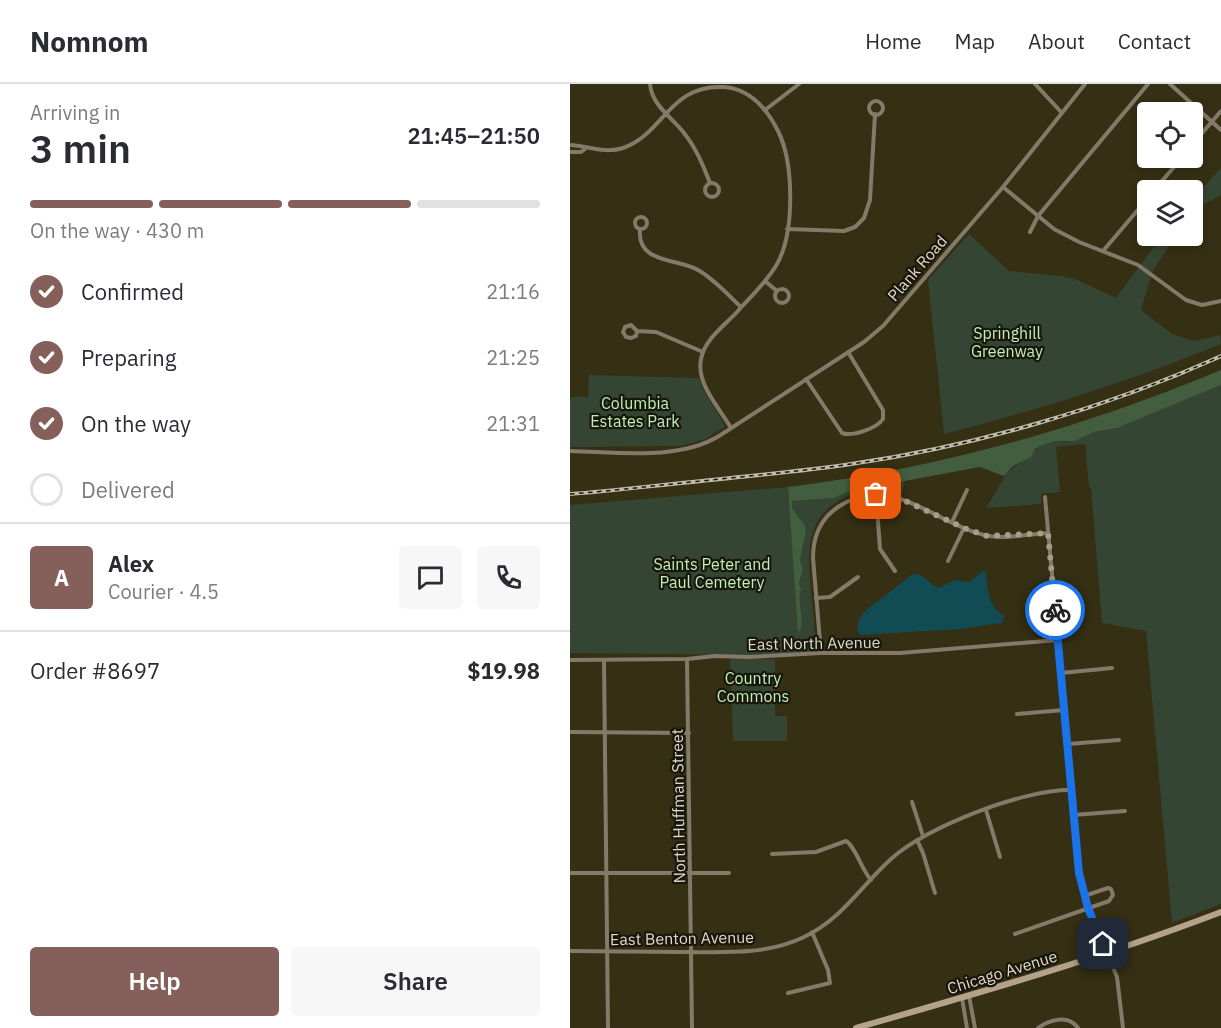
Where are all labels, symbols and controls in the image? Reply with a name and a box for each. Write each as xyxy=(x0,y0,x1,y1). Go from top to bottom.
text: Nomnom xyxy=(30,23,149,60)
text: Home xyxy=(865,27,922,55)
text: Map xyxy=(955,27,995,55)
text: About xyxy=(1028,27,1085,55)
text: Contact xyxy=(1118,27,1191,55)
text: Arriving in xyxy=(30,99,120,126)
map controls xyxy=(1137,102,1203,246)
button: locate xyxy=(1137,102,1203,168)
text: 21:45–21:50 xyxy=(407,121,540,150)
text: 3 min xyxy=(30,123,131,174)
button: layers xyxy=(1137,180,1203,246)
text: On the way · 430 m xyxy=(30,217,204,244)
street label: Plank Road xyxy=(883,231,951,305)
icon: check xyxy=(30,275,63,308)
text: Confirmed xyxy=(81,277,184,306)
text: 21:16 xyxy=(486,278,540,305)
park label: Springhill Greenway xyxy=(971,323,1043,361)
icon: check xyxy=(30,341,63,374)
text: Preparing xyxy=(81,343,176,372)
text: 21:25 xyxy=(486,344,540,371)
park label: Columbia Estates Park xyxy=(590,393,680,431)
icon: check xyxy=(30,407,63,440)
text: On the way xyxy=(81,409,191,438)
text: 21:31 xyxy=(486,410,540,437)
pin xyxy=(850,468,901,519)
text: Delivered xyxy=(81,475,175,504)
icon: bag xyxy=(859,477,892,510)
button: chat xyxy=(399,546,462,609)
button: phone xyxy=(477,546,540,609)
text: Alex xyxy=(108,549,154,578)
park label: Saints Peter and Paul Cemetery xyxy=(653,554,771,592)
text: A xyxy=(54,563,69,592)
text: Courier · 4.5 xyxy=(108,578,219,605)
courier xyxy=(1025,580,1085,640)
icon: bike xyxy=(1039,594,1072,627)
street label: East North Avenue xyxy=(747,632,881,654)
text: Order #8697 xyxy=(30,656,160,685)
text: $19.98 xyxy=(467,656,540,685)
park label: Country Commons xyxy=(717,668,789,706)
street label: North Huffman Street xyxy=(667,728,689,884)
pin xyxy=(1077,918,1128,969)
street label: East Benton Avenue xyxy=(610,927,754,949)
icon: home xyxy=(1086,927,1119,960)
street label: Chicago Avenue xyxy=(944,946,1060,998)
button: Help xyxy=(30,947,279,1016)
button: Share xyxy=(291,947,540,1016)

